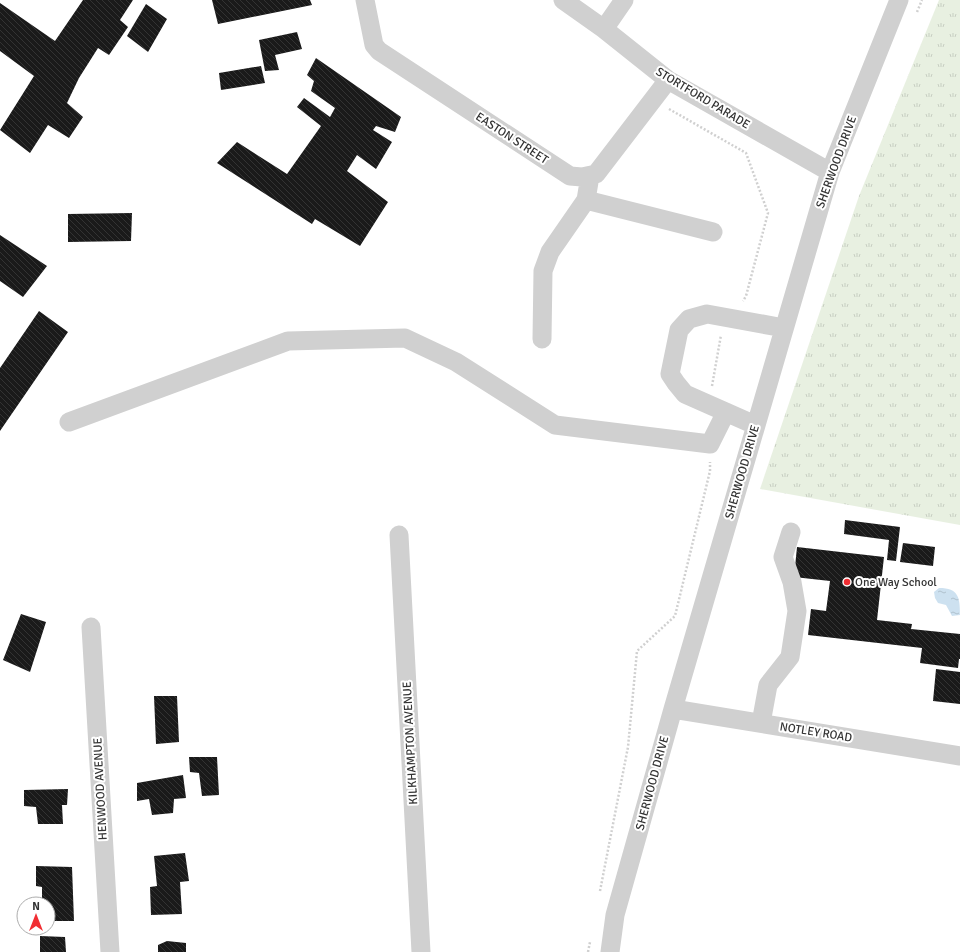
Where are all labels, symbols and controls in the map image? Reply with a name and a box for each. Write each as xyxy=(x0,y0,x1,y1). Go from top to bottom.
street label: STORTFORD PARADE xyxy=(653,64,753,133)
street label: EASTON STREET xyxy=(473,109,551,168)
street label: SHERWOOD DRIVE xyxy=(813,114,860,210)
street label: SHERWOOD DRIVE xyxy=(722,423,763,521)
place label: One Way School xyxy=(855,575,937,590)
marker: One Way School xyxy=(842,577,852,587)
street label: KILKHAMPTON AVENUE xyxy=(400,681,421,805)
street label: NOTLEY ROAD xyxy=(779,719,853,746)
street label: SHERWOOD DRIVE xyxy=(633,734,672,832)
street label: HENWOOD AVENUE xyxy=(90,737,111,841)
north arrow xyxy=(16,896,56,936)
text: N xyxy=(32,900,40,913)

